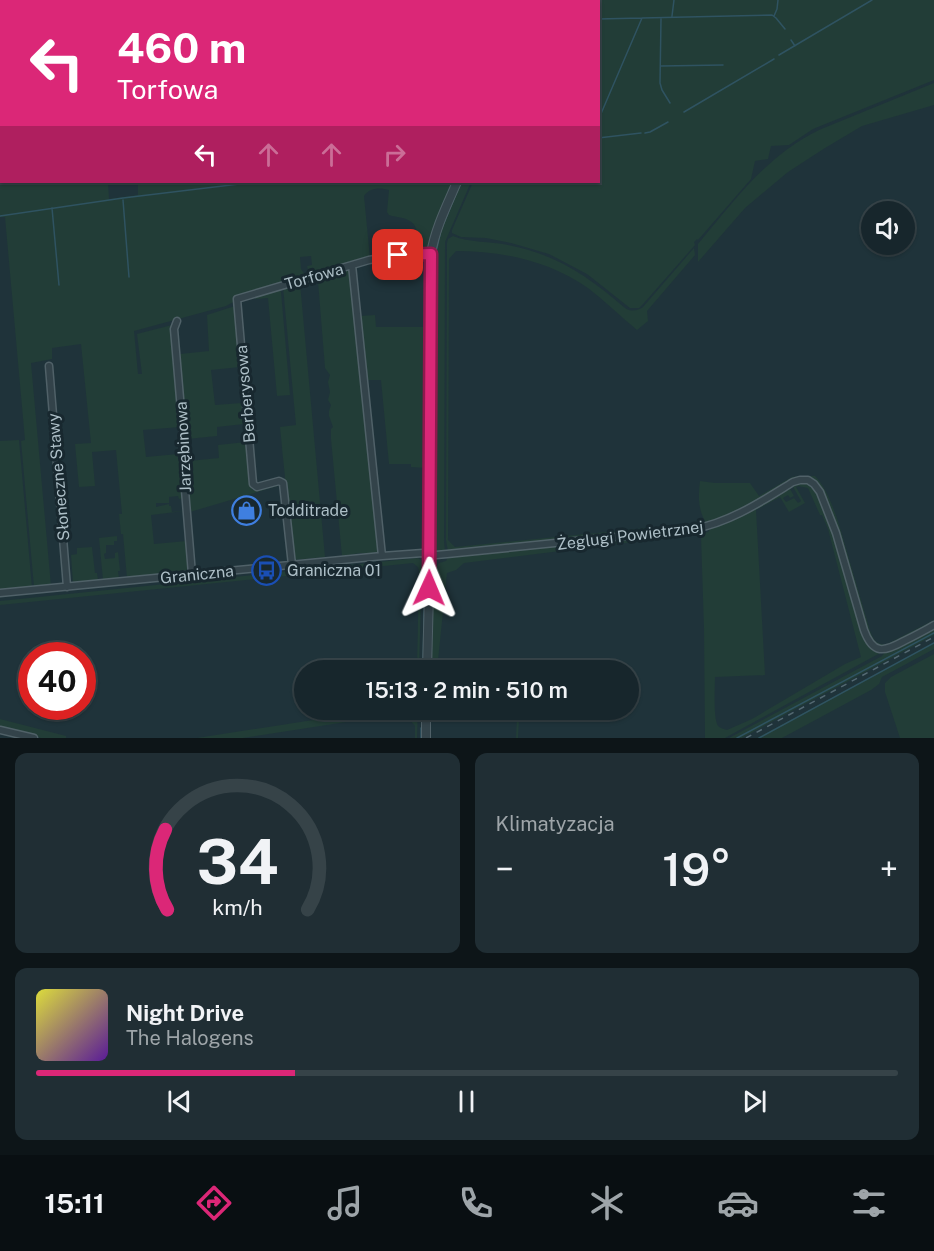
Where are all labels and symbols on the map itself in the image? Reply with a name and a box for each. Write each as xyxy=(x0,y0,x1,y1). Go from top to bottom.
pin xyxy=(372,229,423,280)
street label: Torfowa xyxy=(283,259,346,294)
street label: Berberysowa xyxy=(232,344,259,443)
street label: Jarzębinowa xyxy=(172,401,195,493)
street label: Słoneczne Stawy xyxy=(43,412,74,542)
shop icon: Todditrade xyxy=(231,494,263,526)
place label: Todditrade xyxy=(268,501,348,520)
street label: Żeglugi Powietrznej xyxy=(556,516,704,554)
bus stop icon: Graniczna 01 xyxy=(250,554,282,586)
position arrow xyxy=(397,556,461,620)
street label: Graniczna xyxy=(159,561,235,588)
place label: Graniczna 01 xyxy=(287,561,381,580)
speed limit sign: 40 xyxy=(18,642,96,720)

